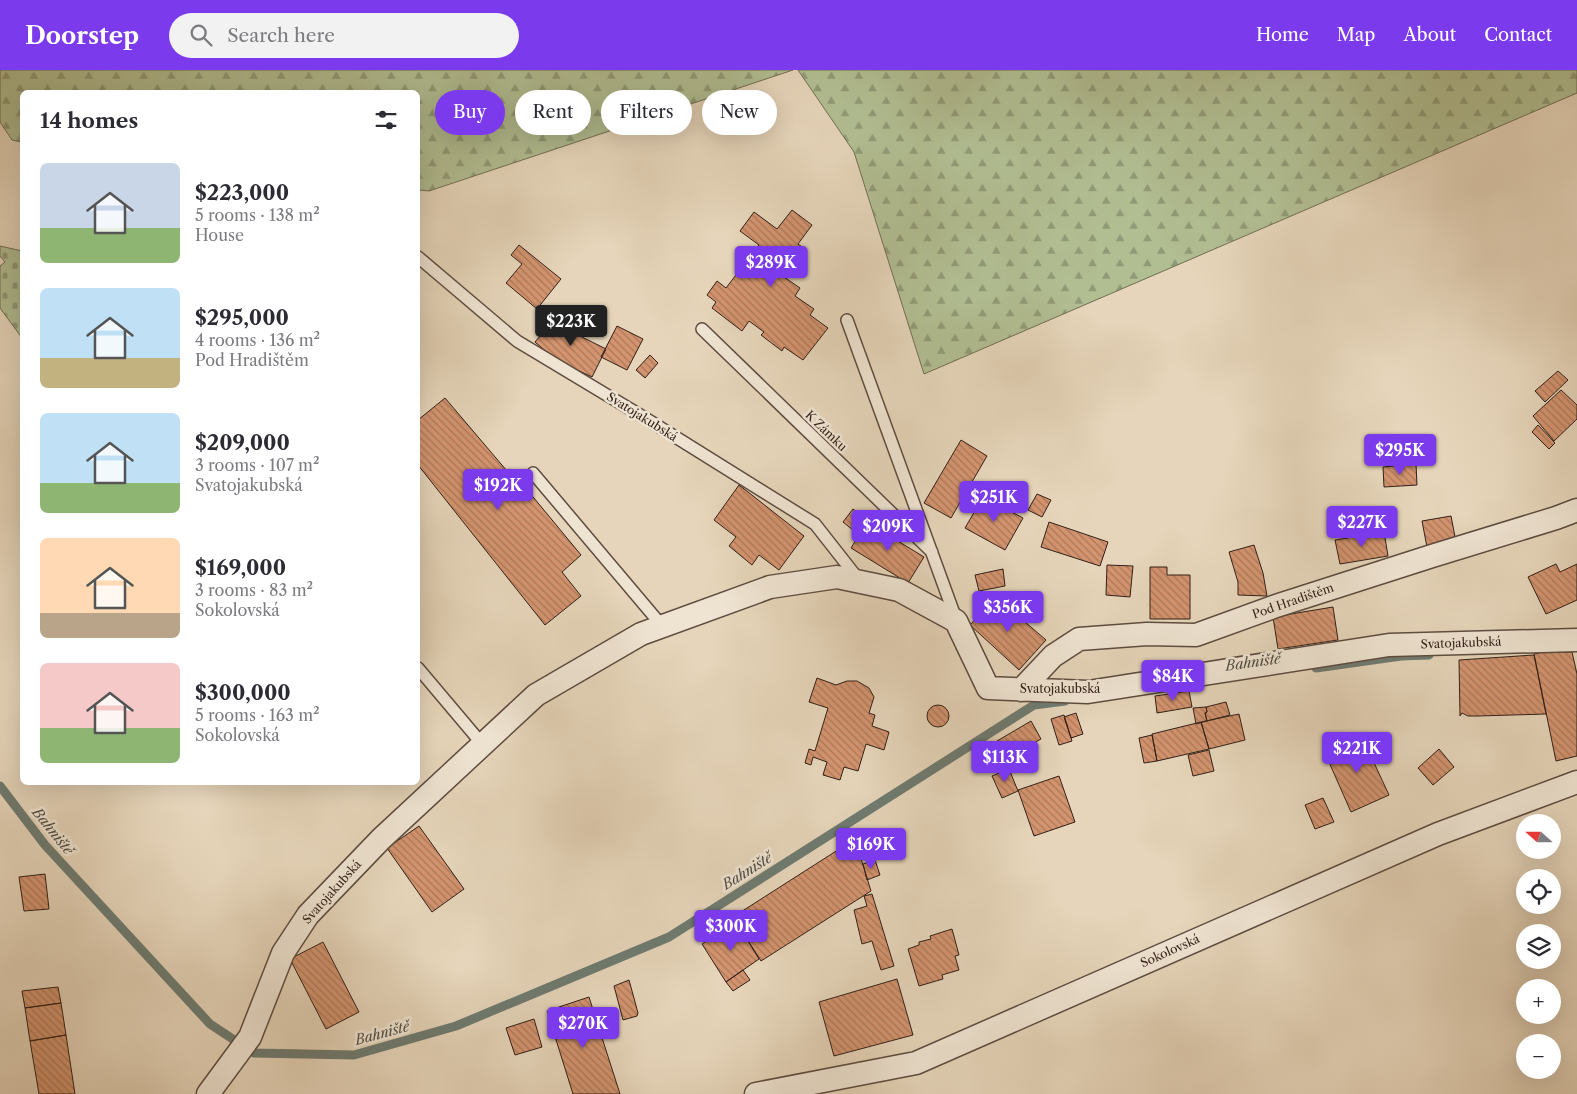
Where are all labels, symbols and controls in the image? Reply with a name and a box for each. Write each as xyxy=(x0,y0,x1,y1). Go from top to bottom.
search box xyxy=(169,13,519,58)
text: Doorstep xyxy=(25,21,139,50)
icon: search xyxy=(187,21,215,49)
text: Search here xyxy=(227,24,335,47)
text: Home xyxy=(1256,24,1309,46)
text: Map xyxy=(1337,24,1375,46)
text: About xyxy=(1403,24,1456,46)
text: Contact xyxy=(1484,24,1552,46)
chip: Buy xyxy=(435,90,505,135)
chip: Rent xyxy=(515,90,591,135)
chip: Filters xyxy=(601,90,692,135)
chip: New xyxy=(702,90,777,135)
icon: filters xyxy=(372,106,400,134)
text: 14 homes xyxy=(40,108,138,133)
text: $223,000 xyxy=(195,180,289,205)
icon: home xyxy=(80,183,140,243)
text: 5 rooms · 138 m² xyxy=(195,205,320,225)
text: House xyxy=(195,225,244,245)
pin: $289K xyxy=(736,246,806,288)
text: $289K xyxy=(746,252,796,272)
pin: $223K xyxy=(536,304,606,347)
text: $295,000 xyxy=(195,305,289,330)
icon: home xyxy=(80,308,140,368)
text: $223K xyxy=(546,311,596,331)
text: 4 rooms · 136 m² xyxy=(195,330,320,350)
text: Pod Hradištěm xyxy=(195,350,309,370)
street label: Svatojakubská xyxy=(604,389,681,445)
street label: K Zámku xyxy=(802,407,851,455)
text: $209,000 xyxy=(195,430,290,455)
icon: home xyxy=(80,433,140,493)
pin: $295K xyxy=(1365,434,1435,476)
text: $295K xyxy=(1375,440,1425,460)
text: 3 rooms · 107 m² xyxy=(195,455,320,475)
pin: $192K xyxy=(463,468,533,511)
text: Svatojakubská xyxy=(195,475,303,495)
text: $192K xyxy=(474,475,522,495)
pin: $251K xyxy=(959,480,1029,523)
text: $251K xyxy=(970,487,1018,507)
pin: $227K xyxy=(1327,506,1397,548)
pin: $209K xyxy=(853,510,923,552)
text: $227K xyxy=(1338,512,1386,532)
text: $209K xyxy=(863,516,913,536)
text: $169,000 xyxy=(195,555,286,580)
icon: home xyxy=(80,558,140,618)
text: 3 rooms · 83 m² xyxy=(195,580,313,600)
street label: Pod Hradištěm xyxy=(1250,580,1336,622)
pin: $356K xyxy=(973,590,1043,633)
text: $356K xyxy=(983,597,1033,617)
text: Sokolovská xyxy=(195,600,280,620)
street label: Svatojakubská xyxy=(1420,634,1502,651)
water label: Bahniště xyxy=(1223,649,1285,675)
pin: $84K xyxy=(1143,660,1203,702)
text: $84K xyxy=(1152,666,1194,686)
text: $300,000 xyxy=(195,680,291,705)
street label: Svatojakubská xyxy=(1020,681,1101,696)
icon: home xyxy=(80,683,140,743)
text: 5 rooms · 163 m² xyxy=(195,705,320,725)
text: Sokolovská xyxy=(195,725,280,745)
pin: $221K xyxy=(1322,732,1392,774)
text: $221K xyxy=(1333,738,1381,758)
pin: $113K xyxy=(970,740,1040,783)
text: $113K xyxy=(982,747,1028,767)
water label: Bahniště xyxy=(28,803,80,861)
north arrow xyxy=(1516,814,1561,859)
map controls xyxy=(1516,814,1561,1079)
pin: $169K xyxy=(836,828,906,870)
text: $169K xyxy=(847,834,895,854)
water label: Bahniště xyxy=(718,847,778,894)
street label: Svatojakubská xyxy=(299,856,365,927)
button: locate xyxy=(1516,869,1561,914)
pin: $300K xyxy=(696,910,766,952)
text: $300K xyxy=(705,916,757,936)
button: layers xyxy=(1516,924,1561,969)
street label: Sokolovská xyxy=(1138,931,1202,970)
button: + xyxy=(1516,979,1561,1024)
pin: $270K xyxy=(548,1006,618,1049)
text: $270K xyxy=(558,1013,608,1033)
water label: Bahniště xyxy=(352,1016,414,1049)
button: − xyxy=(1516,1034,1561,1079)

